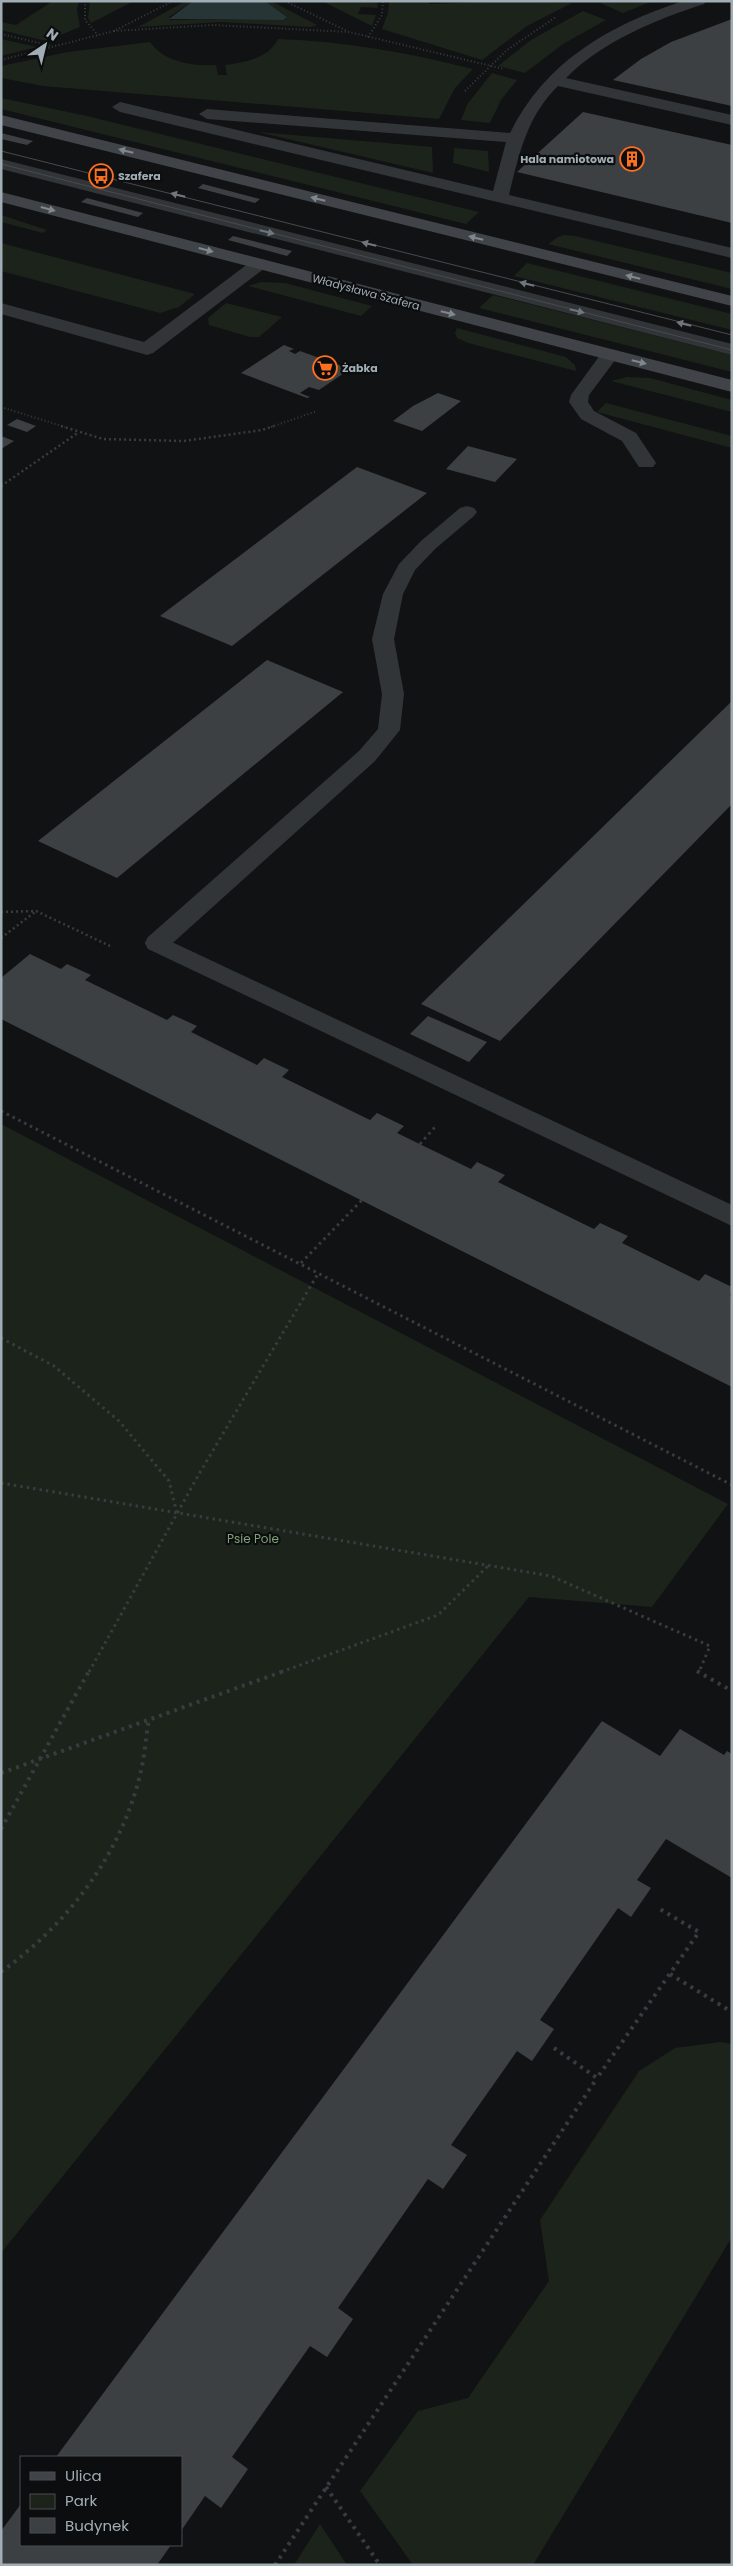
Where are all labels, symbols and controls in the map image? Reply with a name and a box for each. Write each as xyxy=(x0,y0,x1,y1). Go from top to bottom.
north arrow xyxy=(20,20,70,70)
text: N xyxy=(42,23,63,46)
building icon: Hala namiotowa xyxy=(619,146,645,172)
one-way arrow xyxy=(119,147,134,155)
place label: Hala namiotowa xyxy=(520,151,614,167)
bus stop icon: Szafera xyxy=(88,163,114,189)
place label: Szafera xyxy=(118,168,161,184)
one-way arrow xyxy=(170,191,185,199)
one-way arrow xyxy=(310,195,326,203)
one-way arrow xyxy=(41,205,56,213)
one-way arrow xyxy=(259,228,274,236)
one-way arrow xyxy=(468,234,483,242)
one-way arrow xyxy=(362,240,377,248)
one-way arrow xyxy=(198,246,213,254)
street label: Władysława Szafera xyxy=(310,270,422,314)
one-way arrow xyxy=(626,273,641,281)
one-way arrow xyxy=(519,280,534,288)
one-way arrow xyxy=(569,307,584,315)
one-way arrow xyxy=(440,309,455,317)
one-way arrow xyxy=(677,319,692,327)
supermarket icon: Żabka xyxy=(312,355,338,381)
one-way arrow xyxy=(631,358,646,366)
place label: Żabka xyxy=(342,360,378,376)
park label: Psie Pole xyxy=(227,1530,279,1547)
legend xyxy=(20,2456,182,2546)
text: Ulica xyxy=(65,2465,102,2486)
text: Park xyxy=(65,2490,97,2511)
text: Budynek xyxy=(65,2515,129,2536)

